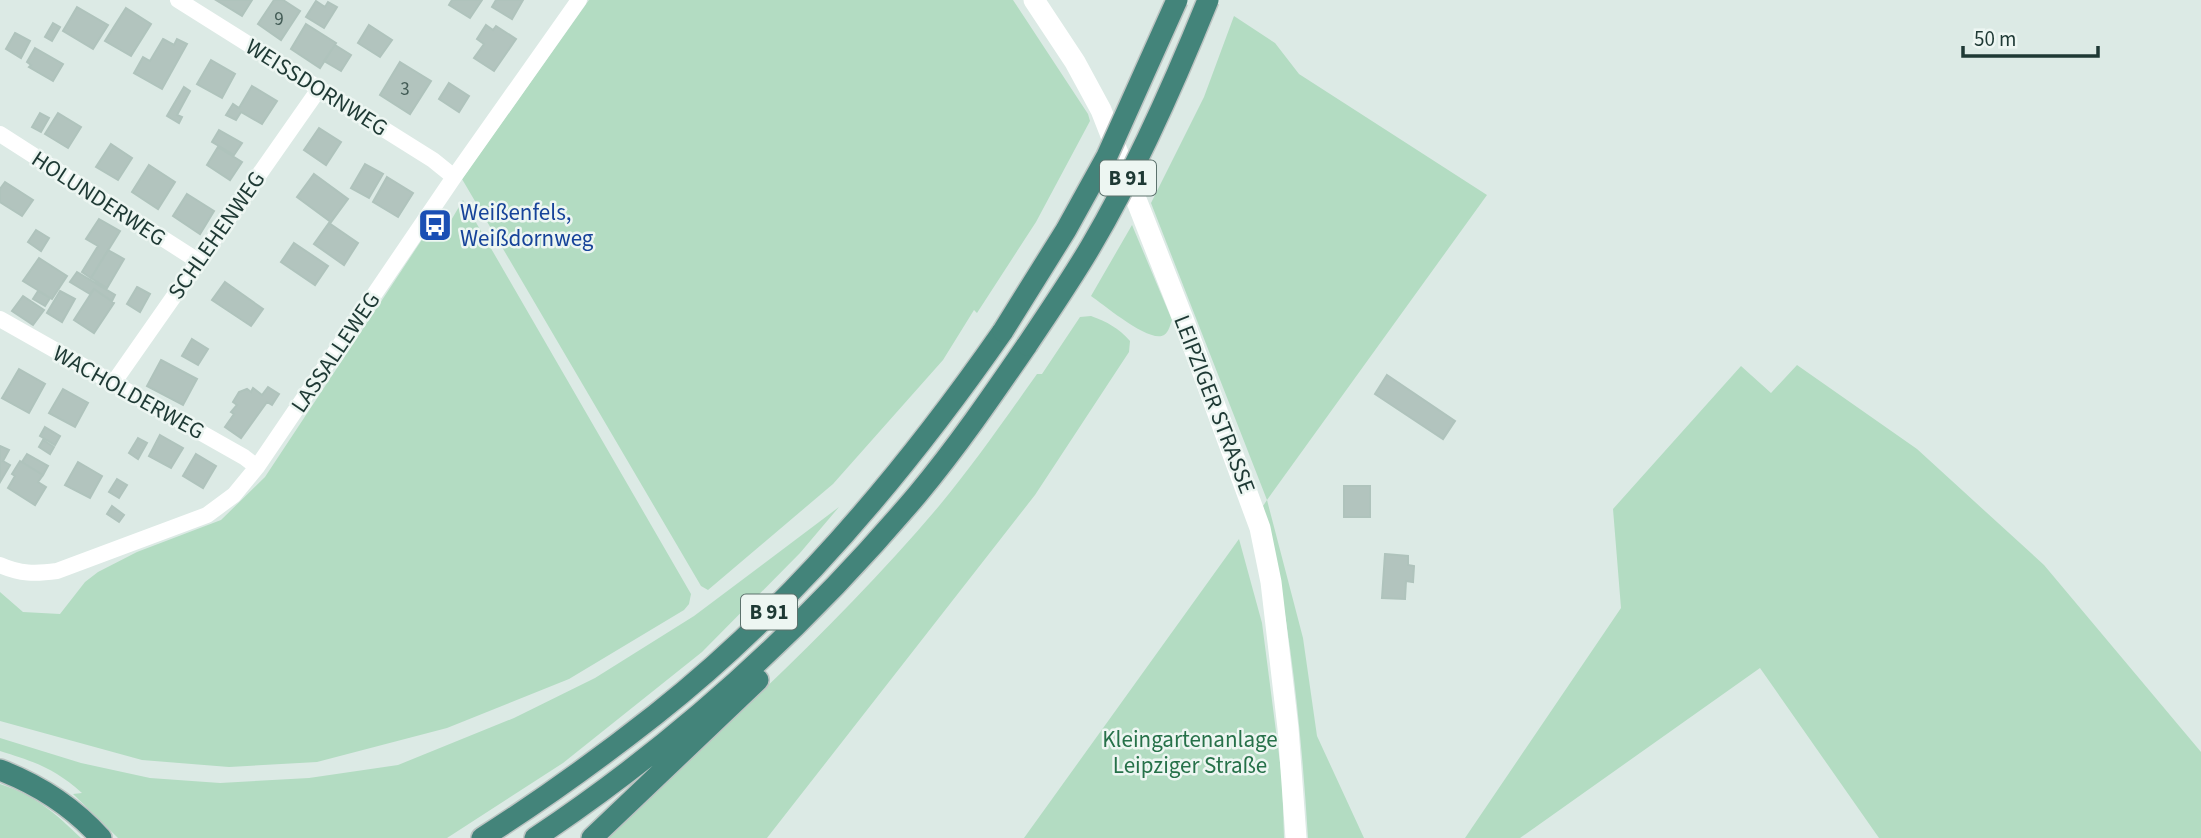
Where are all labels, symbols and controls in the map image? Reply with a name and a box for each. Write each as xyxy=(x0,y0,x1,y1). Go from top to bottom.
house number: 9 xyxy=(274,6,284,33)
scale bar xyxy=(1963,14,2098,58)
text: 50 m xyxy=(1974,24,2016,54)
street label: WEISSDORNWEG xyxy=(239,30,394,144)
house number: 3 xyxy=(400,76,410,103)
street label: HOLUNDERWEG xyxy=(25,143,172,254)
road number: B 91 xyxy=(1100,160,1156,196)
street label: SCHLEHENWEG xyxy=(160,164,273,306)
place label: Weißenfels, Weißdornweg xyxy=(460,196,594,255)
bus stop icon: Weißenfels, Weißdornweg xyxy=(416,206,454,244)
street label: LASSALLEWEG xyxy=(283,285,388,419)
street label: LEIPZIGER STRASSE xyxy=(1165,310,1264,498)
street label: WACHOLDERWEG xyxy=(47,337,211,448)
road number: B 91 xyxy=(741,594,797,630)
park label: Kleingartenanlage Leipziger Straße xyxy=(1102,723,1278,782)

